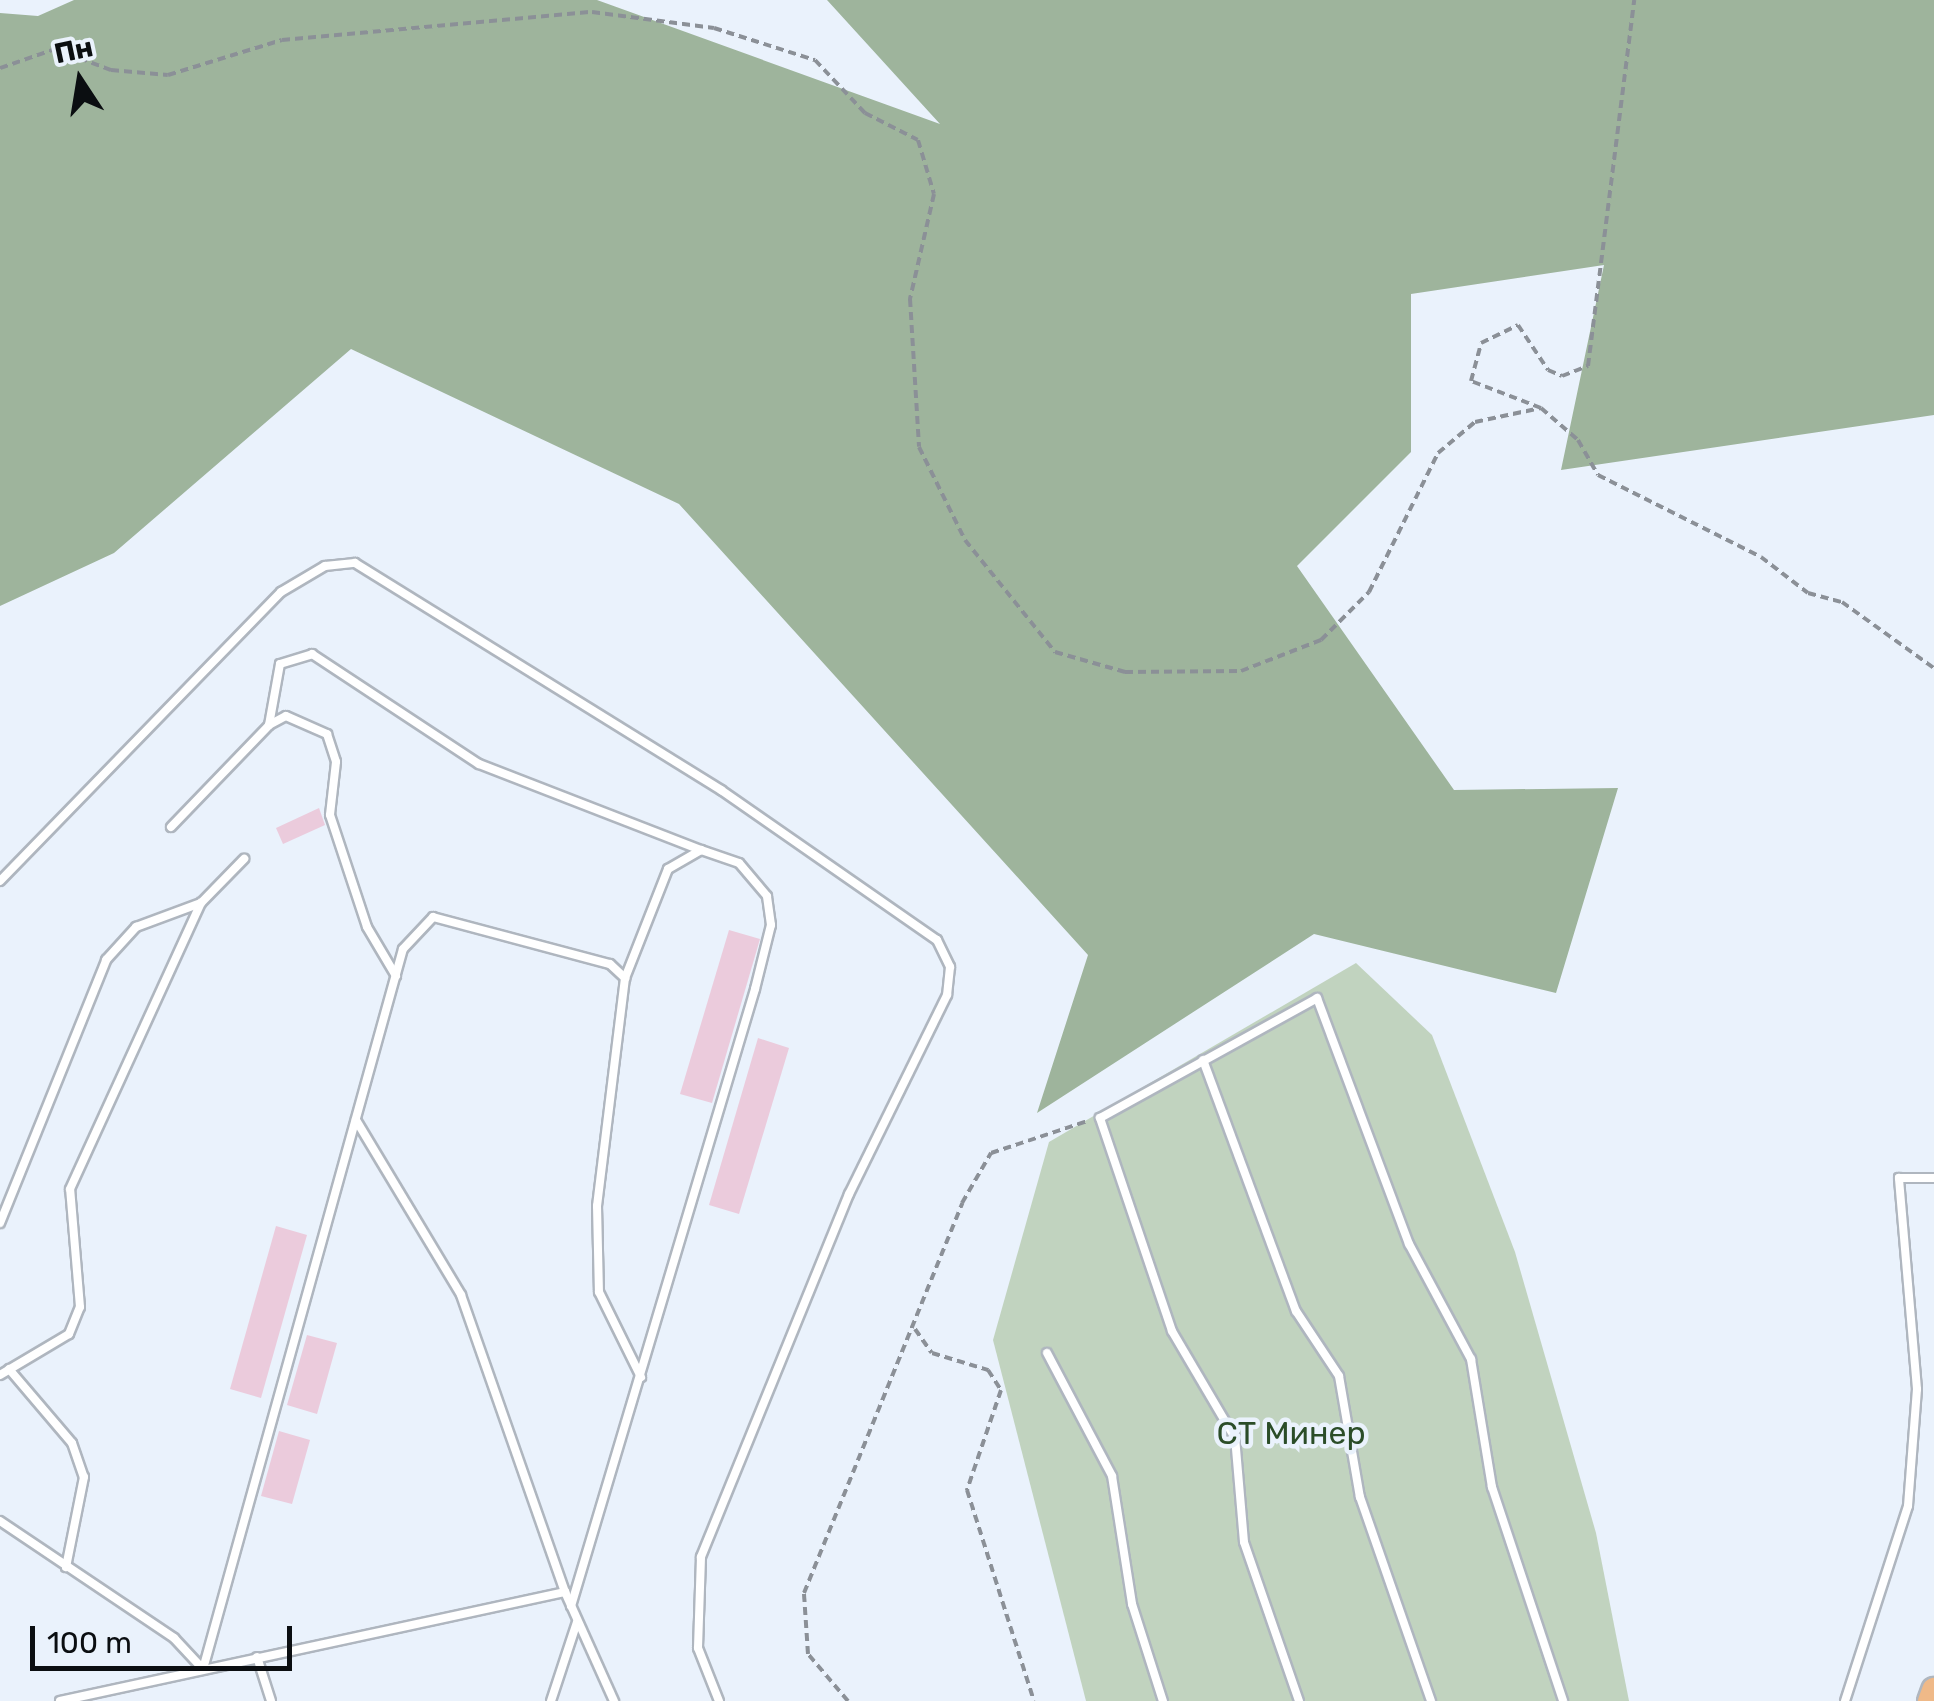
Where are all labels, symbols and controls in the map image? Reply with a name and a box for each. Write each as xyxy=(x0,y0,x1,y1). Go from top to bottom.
north arrow xyxy=(30,30,130,130)
text: Пн xyxy=(51,30,96,70)
park label: СТ Минер xyxy=(1216,1414,1366,1452)
scale bar xyxy=(35,1606,298,1668)
text: 100 m xyxy=(47,1625,132,1661)

